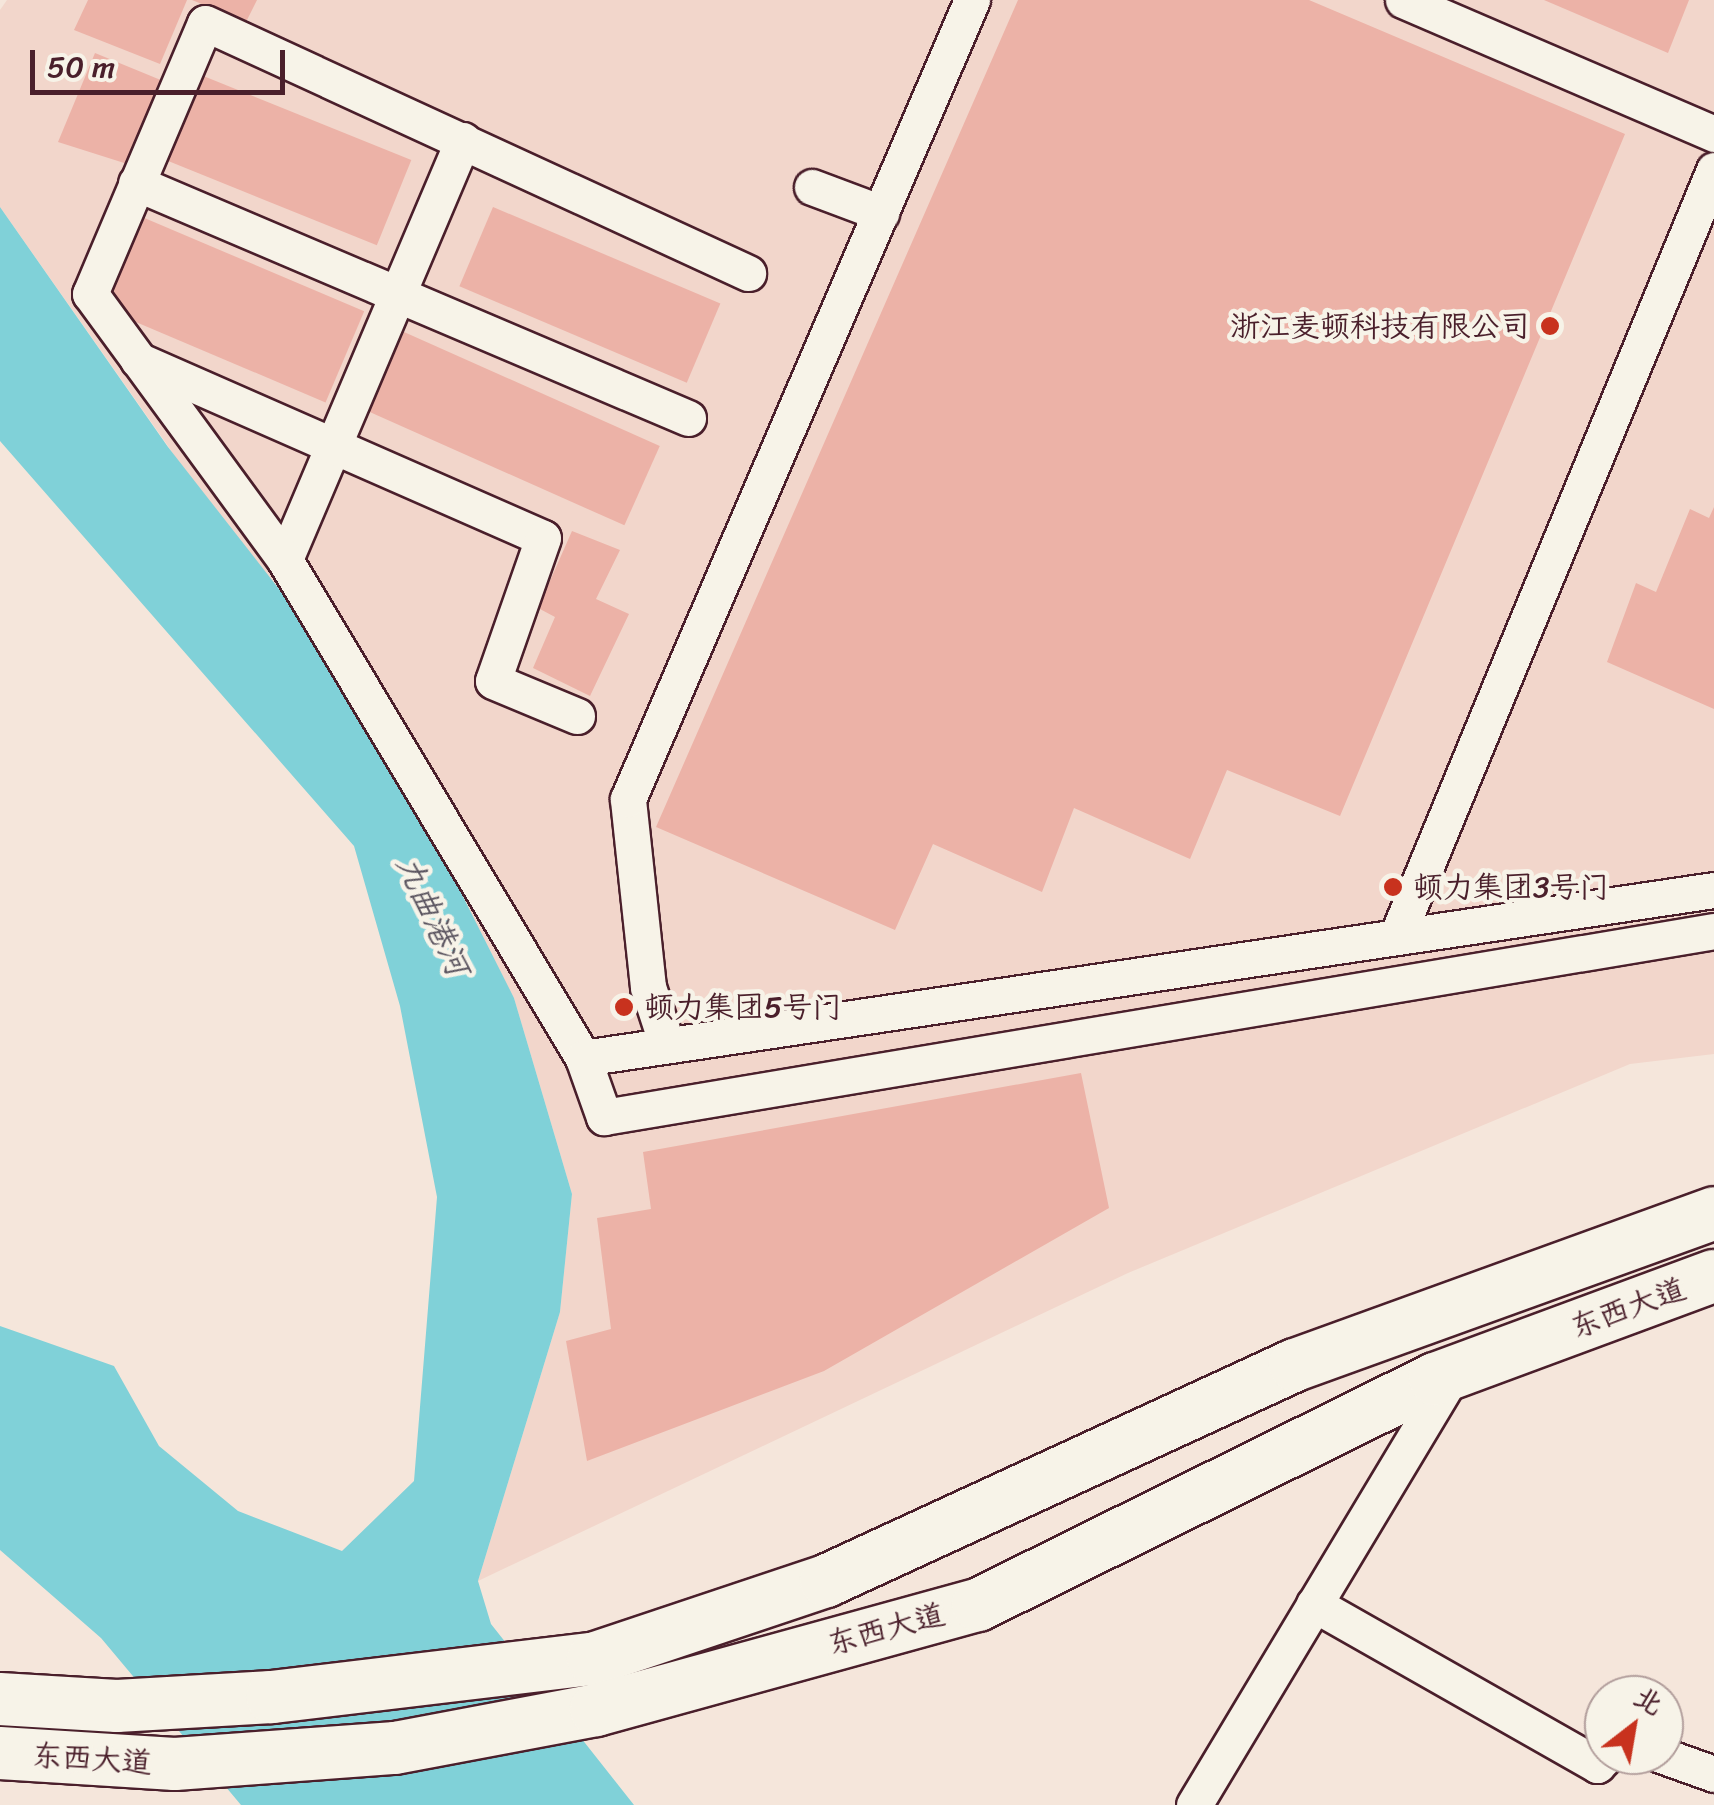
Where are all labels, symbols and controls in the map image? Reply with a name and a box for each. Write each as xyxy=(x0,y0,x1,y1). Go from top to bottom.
scale bar xyxy=(35,30,290,92)
text: 50 m xyxy=(47,40,115,94)
place label: 浙江麦顿科技有限公司 xyxy=(1230,308,1530,344)
marker: 浙江麦顿科技有限公司 xyxy=(1539,315,1561,337)
water label: 九曲港河 xyxy=(388,850,476,982)
place label: 顿力集团3号门 xyxy=(1413,869,1609,905)
marker: 顿力集团3号门 xyxy=(1382,876,1404,898)
place label: 顿力集团5号门 xyxy=(644,989,842,1025)
marker: 顿力集团5号门 xyxy=(613,996,635,1018)
street label: 东西大道 xyxy=(1565,1271,1691,1345)
street label: 东西大道 xyxy=(823,1596,949,1662)
text: 北 xyxy=(1624,1672,1673,1729)
north arrow xyxy=(1584,1675,1684,1775)
street label: 东西大道 xyxy=(31,1737,153,1781)

